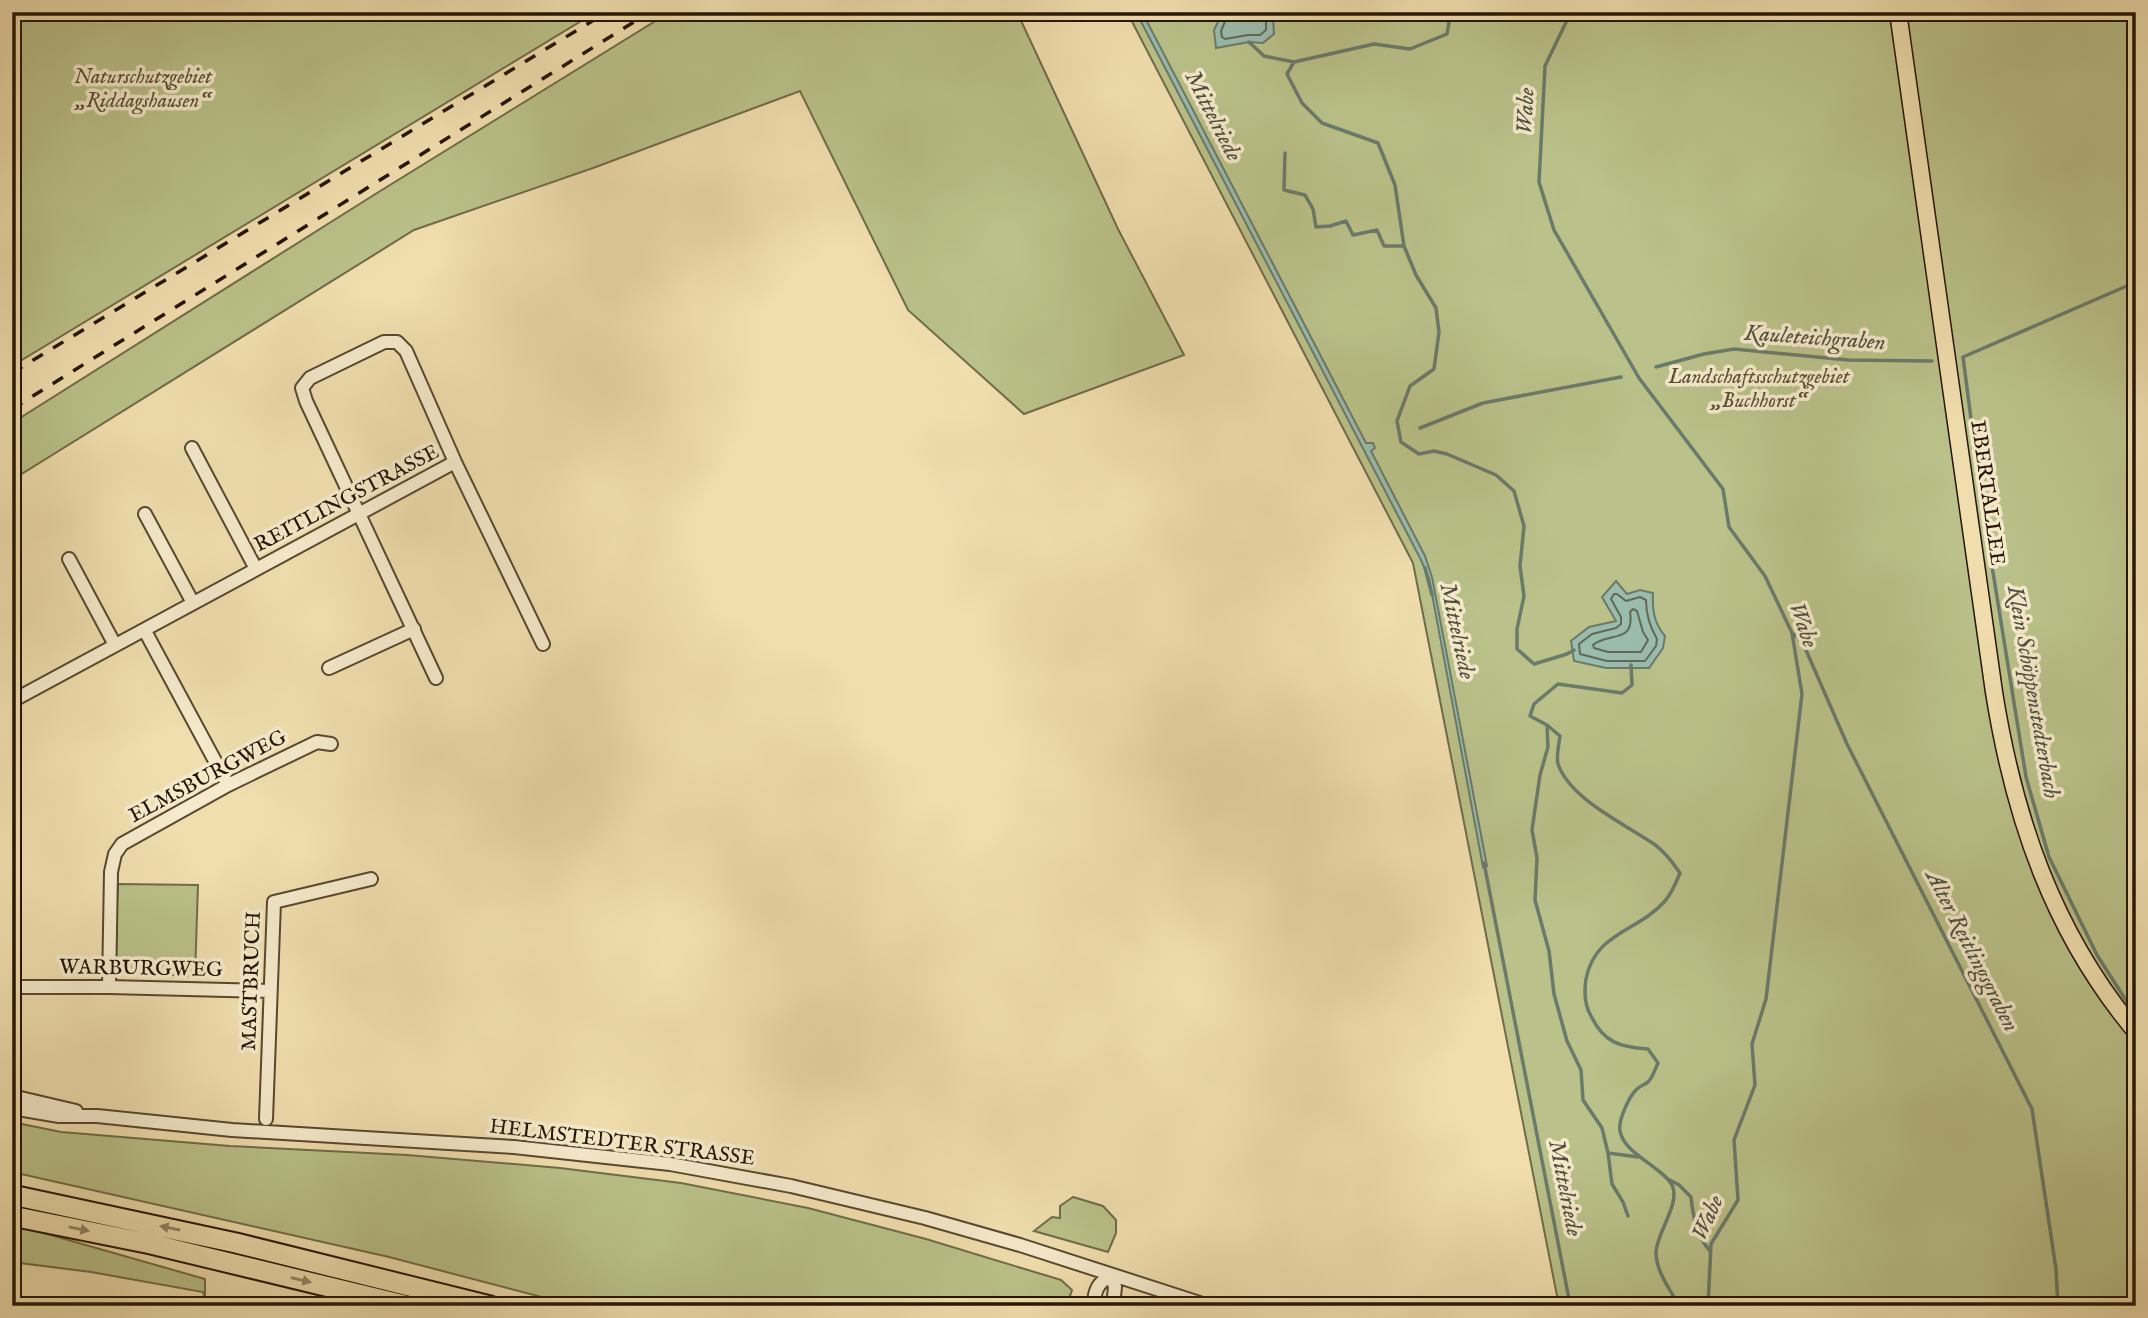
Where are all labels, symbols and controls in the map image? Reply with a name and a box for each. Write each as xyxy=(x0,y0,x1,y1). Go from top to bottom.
park label: Naturschutzgebiet „Riddagshausen“ xyxy=(74,64,213,115)
water label: Mittelriede xyxy=(1178,66,1248,167)
water label: Wabe xyxy=(1510,87,1542,135)
water label: Kauleteichgraben xyxy=(1742,319,1886,358)
park label: Landschaftsschutzgebiet „Buchhorst“ xyxy=(1668,364,1851,415)
street label: EBERTALLEE xyxy=(1963,419,2011,567)
street label: REITLINGSTRASSE xyxy=(250,439,444,559)
water label: Mittelriede xyxy=(1433,580,1481,682)
water label: Klein Schöppenstedterbach xyxy=(2000,582,2066,801)
water label: Wabe xyxy=(1782,598,1824,652)
street label: ELMSBURGWEG xyxy=(125,724,292,830)
water label: Alter Reitlingsgraben xyxy=(1917,863,2025,1037)
street label: MASTBRUCH xyxy=(236,911,268,1051)
street label: WARBURGWEG xyxy=(59,954,223,984)
street label: HELMSTEDTER STRASSE xyxy=(488,1113,756,1173)
water label: Mittelriede xyxy=(1541,1137,1589,1239)
water label: Wabe xyxy=(1685,1191,1731,1245)
one-way arrow xyxy=(159,1223,181,1234)
one-way arrow xyxy=(68,1224,90,1235)
one-way arrow xyxy=(290,1274,312,1285)

